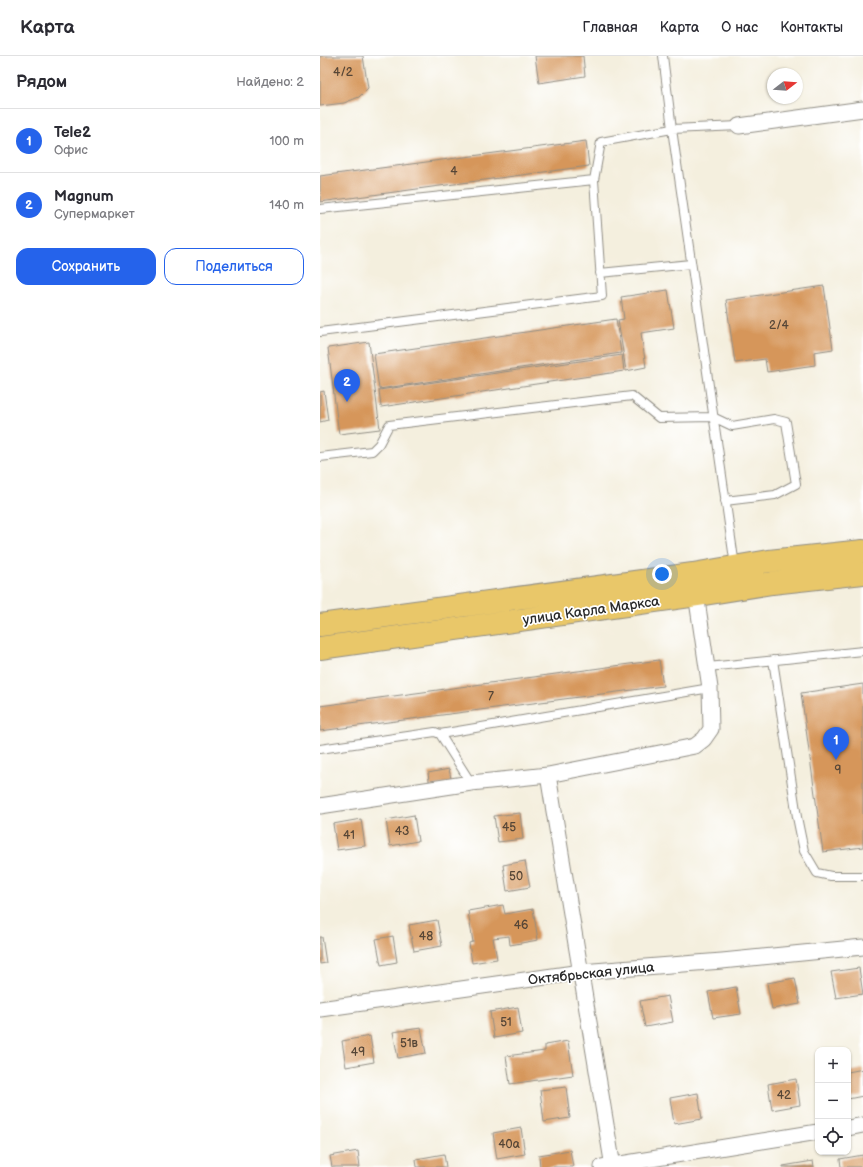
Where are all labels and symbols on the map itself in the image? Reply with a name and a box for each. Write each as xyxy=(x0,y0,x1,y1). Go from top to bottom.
house number: 4/2 xyxy=(333,65,353,80)
north arrow xyxy=(767,68,803,104)
house number: 4 xyxy=(450,164,458,179)
house number: 2/4 xyxy=(769,318,790,333)
pin: 2 xyxy=(334,369,360,402)
your location xyxy=(652,564,672,584)
street label: улица Карла Маркса xyxy=(522,592,661,629)
house number: 7 xyxy=(488,689,494,704)
pin: 1 xyxy=(823,727,849,760)
house number: 9 xyxy=(835,763,842,778)
house number: 45 xyxy=(502,820,516,835)
house number: 43 xyxy=(395,824,409,839)
house number: 41 xyxy=(343,828,355,843)
house number: 50 xyxy=(509,869,523,884)
house number: 46 xyxy=(514,918,528,933)
house number: 48 xyxy=(419,929,433,944)
street label: Октябрьская улица xyxy=(527,958,656,989)
house number: 51 xyxy=(500,1015,512,1030)
house number: 51в xyxy=(400,1036,419,1051)
house number: 49 xyxy=(351,1045,365,1060)
house number: 42 xyxy=(777,1088,791,1103)
house number: 40а xyxy=(498,1137,520,1152)

